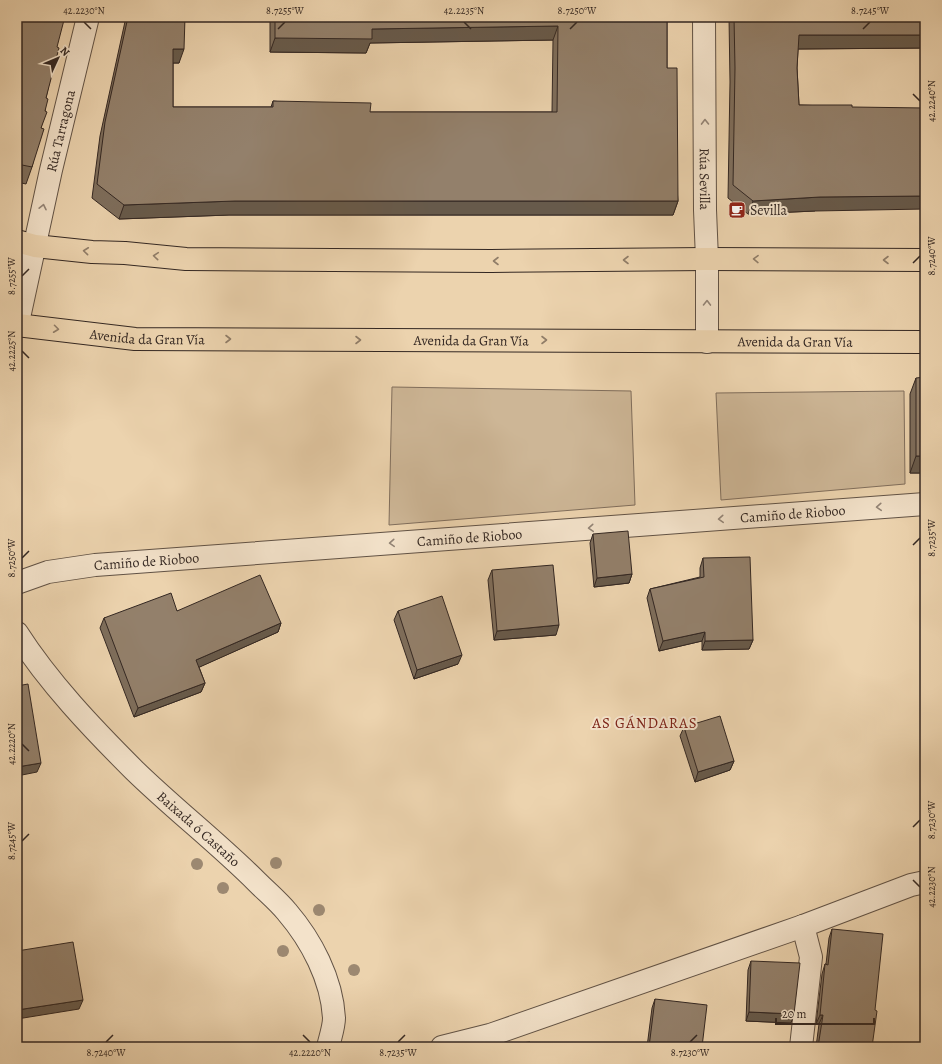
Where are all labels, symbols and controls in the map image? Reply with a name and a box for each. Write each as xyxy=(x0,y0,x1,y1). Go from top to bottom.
text: 42.2230°N xyxy=(63,4,105,17)
text: 8.7255°W xyxy=(266,4,305,17)
text: 42.2235°N xyxy=(444,4,484,17)
text: 8.7250°W xyxy=(558,4,597,17)
text: 8.7245°W xyxy=(851,4,890,17)
north arrow xyxy=(38,38,78,78)
text: N xyxy=(57,43,73,59)
text: 42.2240°N xyxy=(925,80,938,122)
street label: Rúa Tarragona xyxy=(42,87,80,174)
one-way arrow xyxy=(701,119,709,125)
street label: Rúa Sevilla xyxy=(695,148,714,211)
cafe icon: Sevilla xyxy=(727,200,747,220)
place label: Sevilla xyxy=(750,201,787,220)
one-way arrow xyxy=(39,204,47,211)
text: 8.7240°W xyxy=(925,236,938,276)
one-way arrow xyxy=(83,247,89,256)
one-way arrow xyxy=(153,251,159,260)
one-way arrow xyxy=(753,255,759,263)
text: 8.7255°W xyxy=(5,256,18,295)
one-way arrow xyxy=(623,256,629,264)
one-way arrow xyxy=(883,256,889,264)
one-way arrow xyxy=(493,257,499,265)
one-way arrow xyxy=(703,300,711,306)
one-way arrow xyxy=(53,325,59,334)
street label: Avenida da Gran Vía xyxy=(88,325,205,349)
text: 42.2225°N xyxy=(5,330,18,372)
street label: Avenida da Gran Vía xyxy=(412,331,529,350)
street label: Avenida da Gran Vía xyxy=(736,332,853,352)
one-way arrow xyxy=(225,335,231,343)
one-way arrow xyxy=(355,336,361,344)
one-way arrow xyxy=(541,336,547,345)
street label: Camiño de Rioboo xyxy=(739,501,846,528)
one-way arrow xyxy=(876,503,882,512)
one-way arrow xyxy=(718,514,724,523)
text: 8.7235°W xyxy=(925,518,938,557)
one-way arrow xyxy=(588,524,594,533)
street label: Camiño de Rioboo xyxy=(416,525,523,551)
text: 8.7250°W xyxy=(5,538,18,577)
one-way arrow xyxy=(389,539,395,548)
street label: Camiño de Rioboo xyxy=(93,548,200,575)
district label: AS GÁNDARAS xyxy=(591,713,698,733)
text: 42.2220°N xyxy=(5,723,18,765)
street label: Baixada ó Castaño xyxy=(153,787,244,871)
text: 8.7230°W xyxy=(925,800,938,839)
text: 8.7245°W xyxy=(5,821,18,860)
text: 42.2230°N xyxy=(925,866,938,908)
scale bar xyxy=(776,1000,874,1026)
text: 20 m xyxy=(782,1006,806,1022)
text: 8.7240°W xyxy=(86,1046,126,1059)
text: 42.2220°N xyxy=(289,1046,331,1059)
text: 8.7235°W xyxy=(379,1046,418,1059)
text: 8.7230°W xyxy=(671,1046,710,1059)

